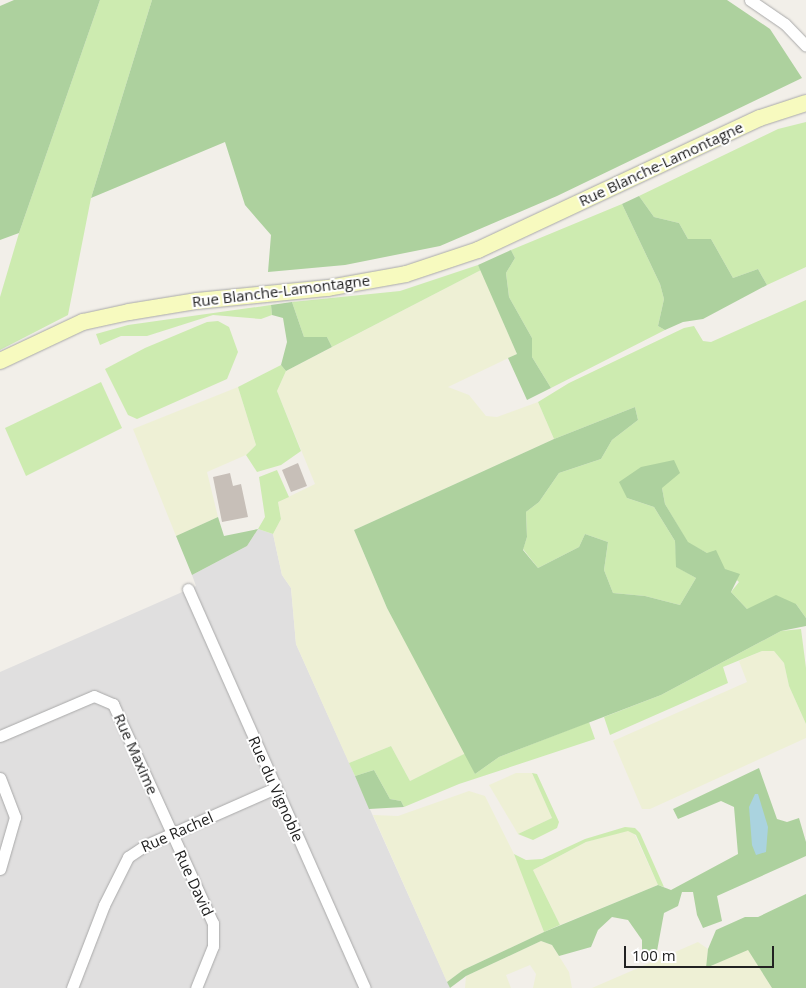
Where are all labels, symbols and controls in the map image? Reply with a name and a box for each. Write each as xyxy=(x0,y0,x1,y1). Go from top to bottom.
street label: Rue Blanche-Lamontagne xyxy=(576,118,746,210)
street label: Rue Blanche-Lamontagne xyxy=(191,271,371,311)
street label: Rue Maxime xyxy=(110,711,162,797)
street label: Rue du Vignoble xyxy=(245,733,307,845)
street label: Rue Rachel xyxy=(138,808,216,856)
street label: Rue David xyxy=(171,847,217,919)
scale bar xyxy=(626,936,776,968)
text: 100 m xyxy=(632,945,676,965)

